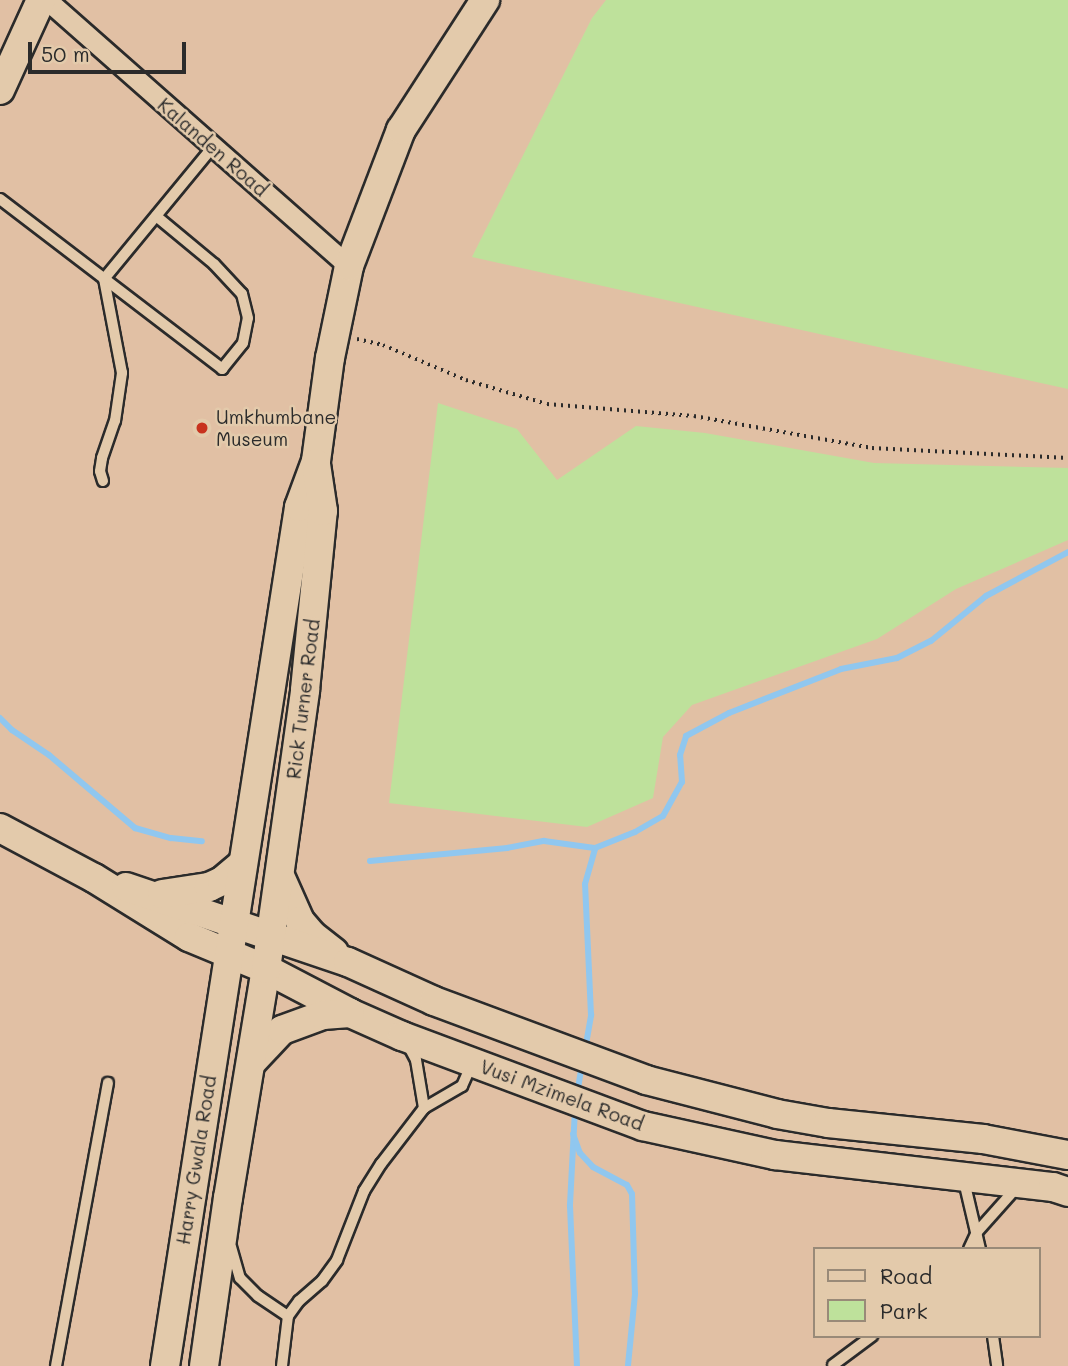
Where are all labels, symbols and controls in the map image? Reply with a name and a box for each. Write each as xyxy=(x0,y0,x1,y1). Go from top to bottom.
scale bar xyxy=(32,28,189,72)
text: 50 m xyxy=(41,40,90,67)
street label: Kalanden Road xyxy=(153,93,273,201)
place label: Umkhumbane Museum xyxy=(216,406,336,450)
marker: Umkhumbane Museum xyxy=(194,420,210,436)
street label: Rick Turner Road xyxy=(282,618,324,780)
street label: Vusi Mzimela Road xyxy=(477,1055,647,1135)
street label: Harry Gwala Road xyxy=(171,1074,221,1246)
legend xyxy=(813,1247,1040,1338)
text: Road xyxy=(880,1262,932,1289)
text: Park xyxy=(880,1297,928,1324)

